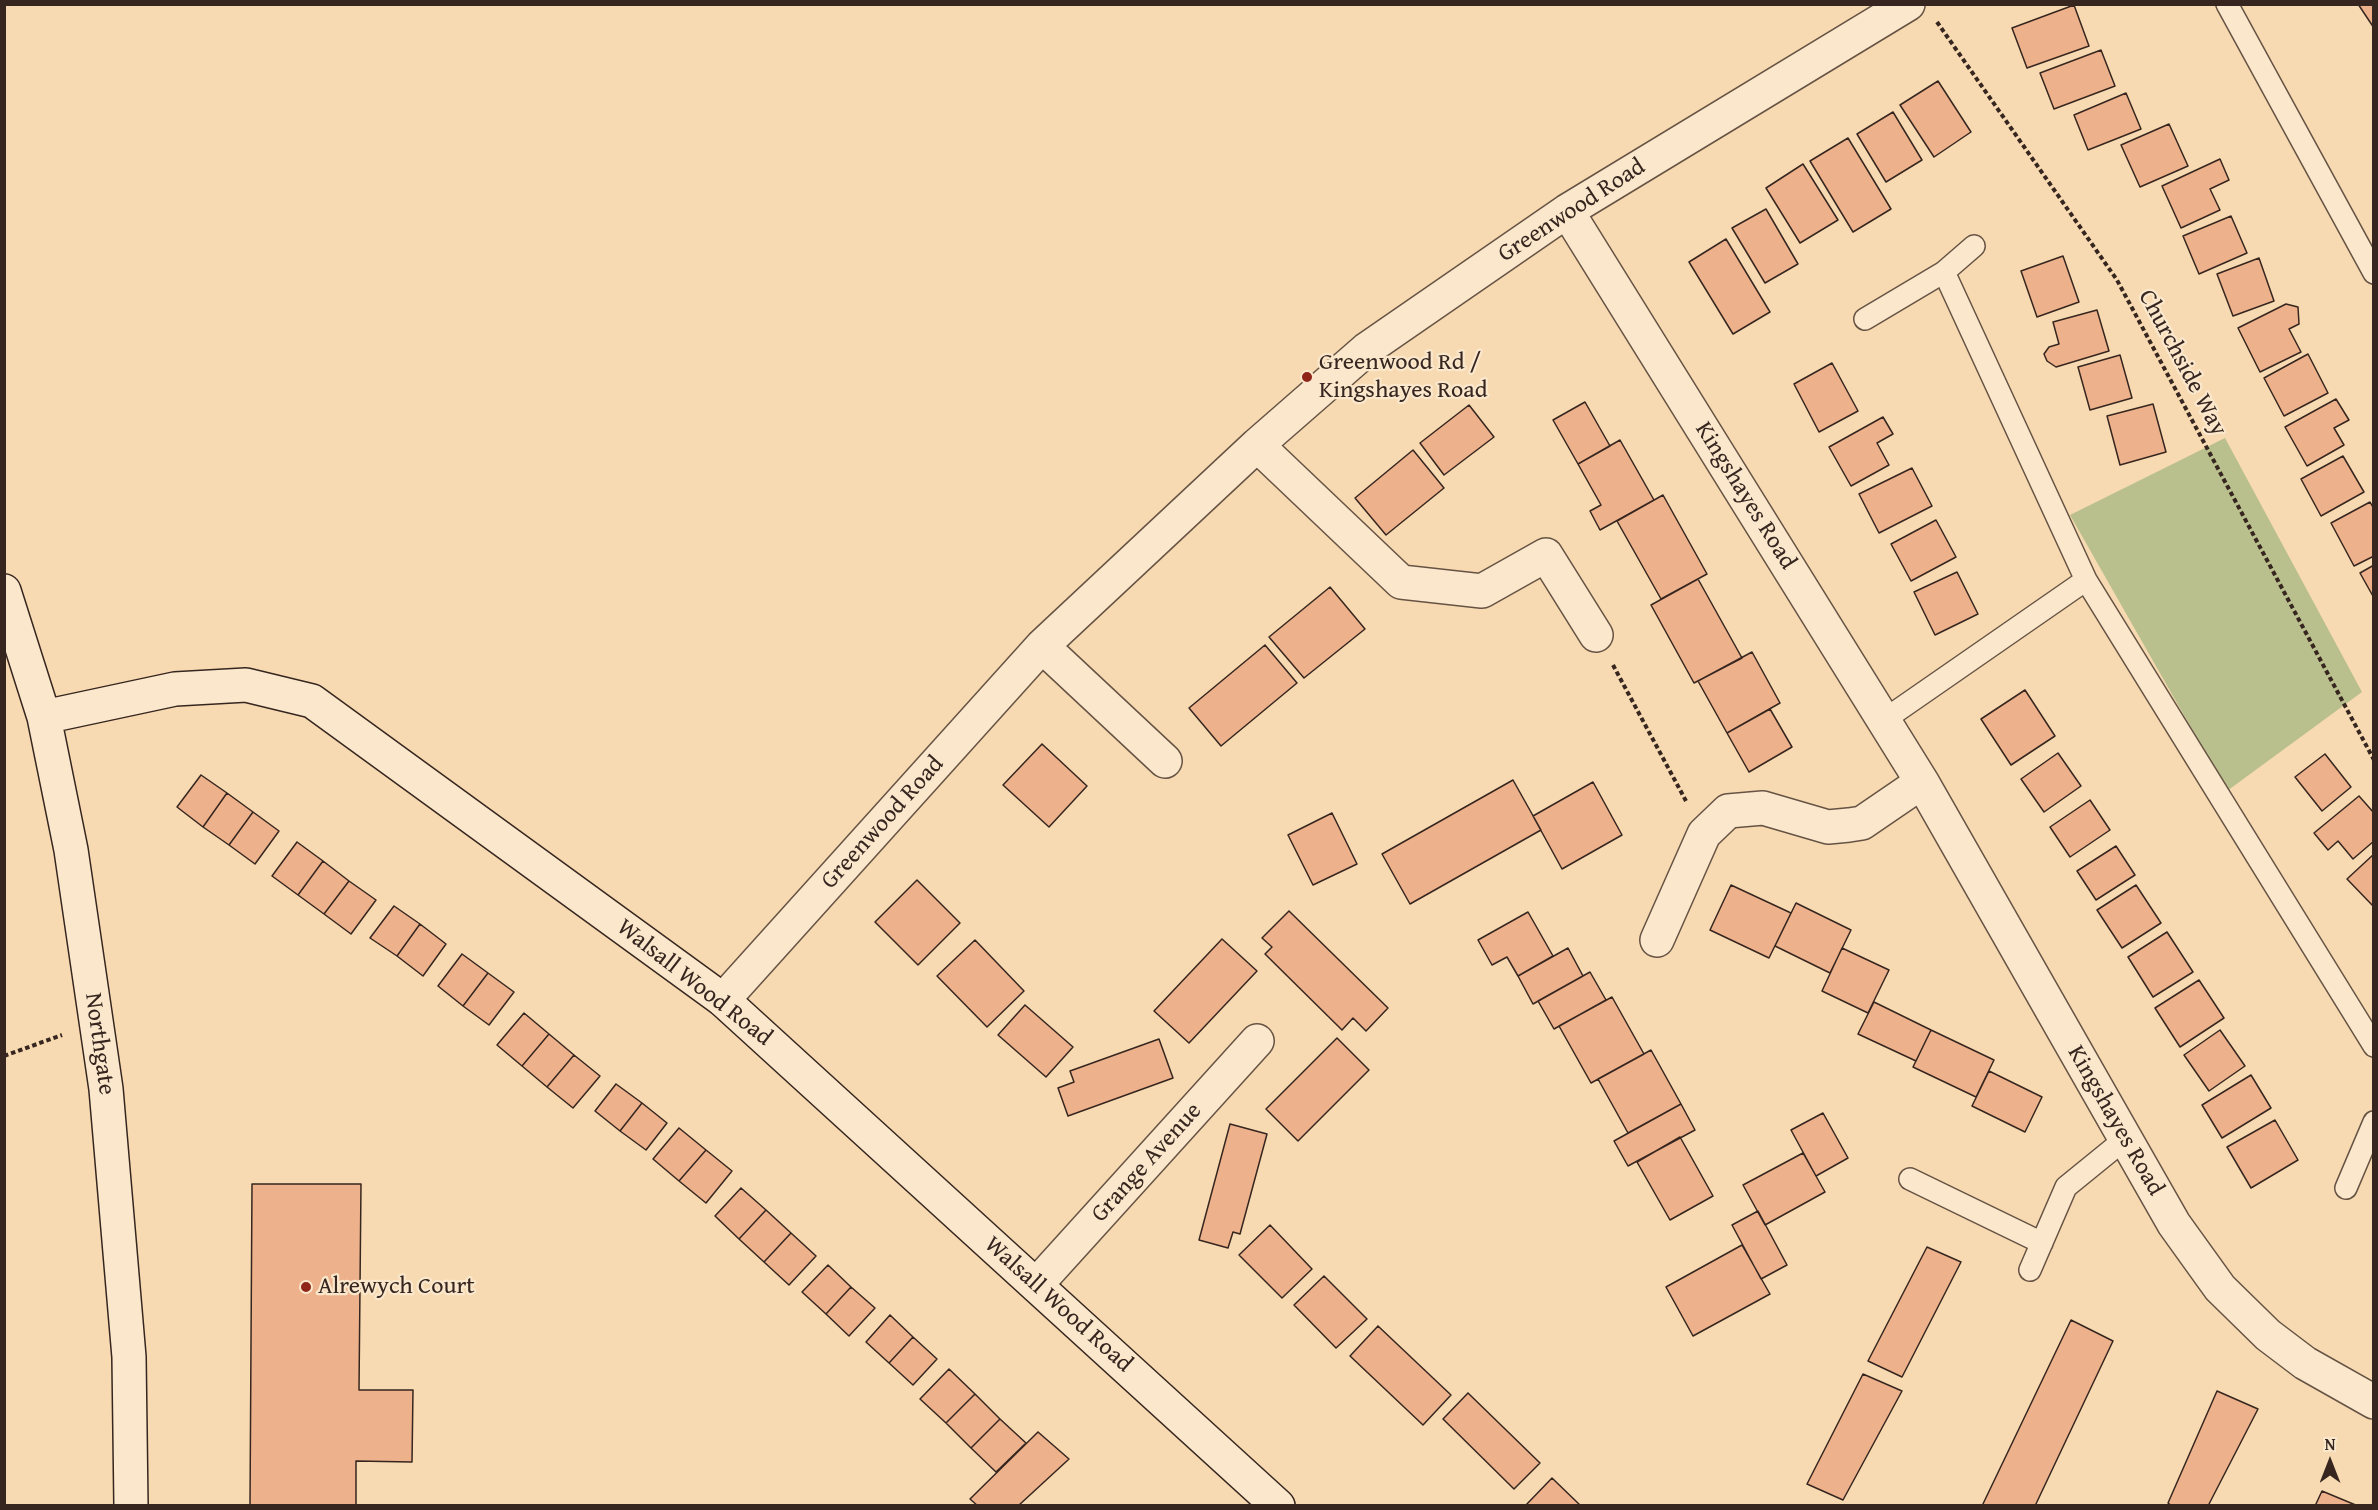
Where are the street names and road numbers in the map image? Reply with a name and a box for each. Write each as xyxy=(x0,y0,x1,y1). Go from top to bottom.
street label: Greenwood Road xyxy=(1493,153,1651,269)
street label: Churchside Way xyxy=(2131,285,2233,441)
street label: Kingshayes Road xyxy=(1688,417,1802,575)
street label: Greenwood Road xyxy=(816,751,950,895)
street label: Walsall Wood Road xyxy=(610,913,778,1053)
street label: Northgate xyxy=(78,991,120,1097)
street label: Kingshayes Road xyxy=(2060,1041,2170,1201)
street label: Grange Avenue xyxy=(1086,1097,1208,1229)
street label: Walsall Wood Road xyxy=(978,1231,1138,1379)

